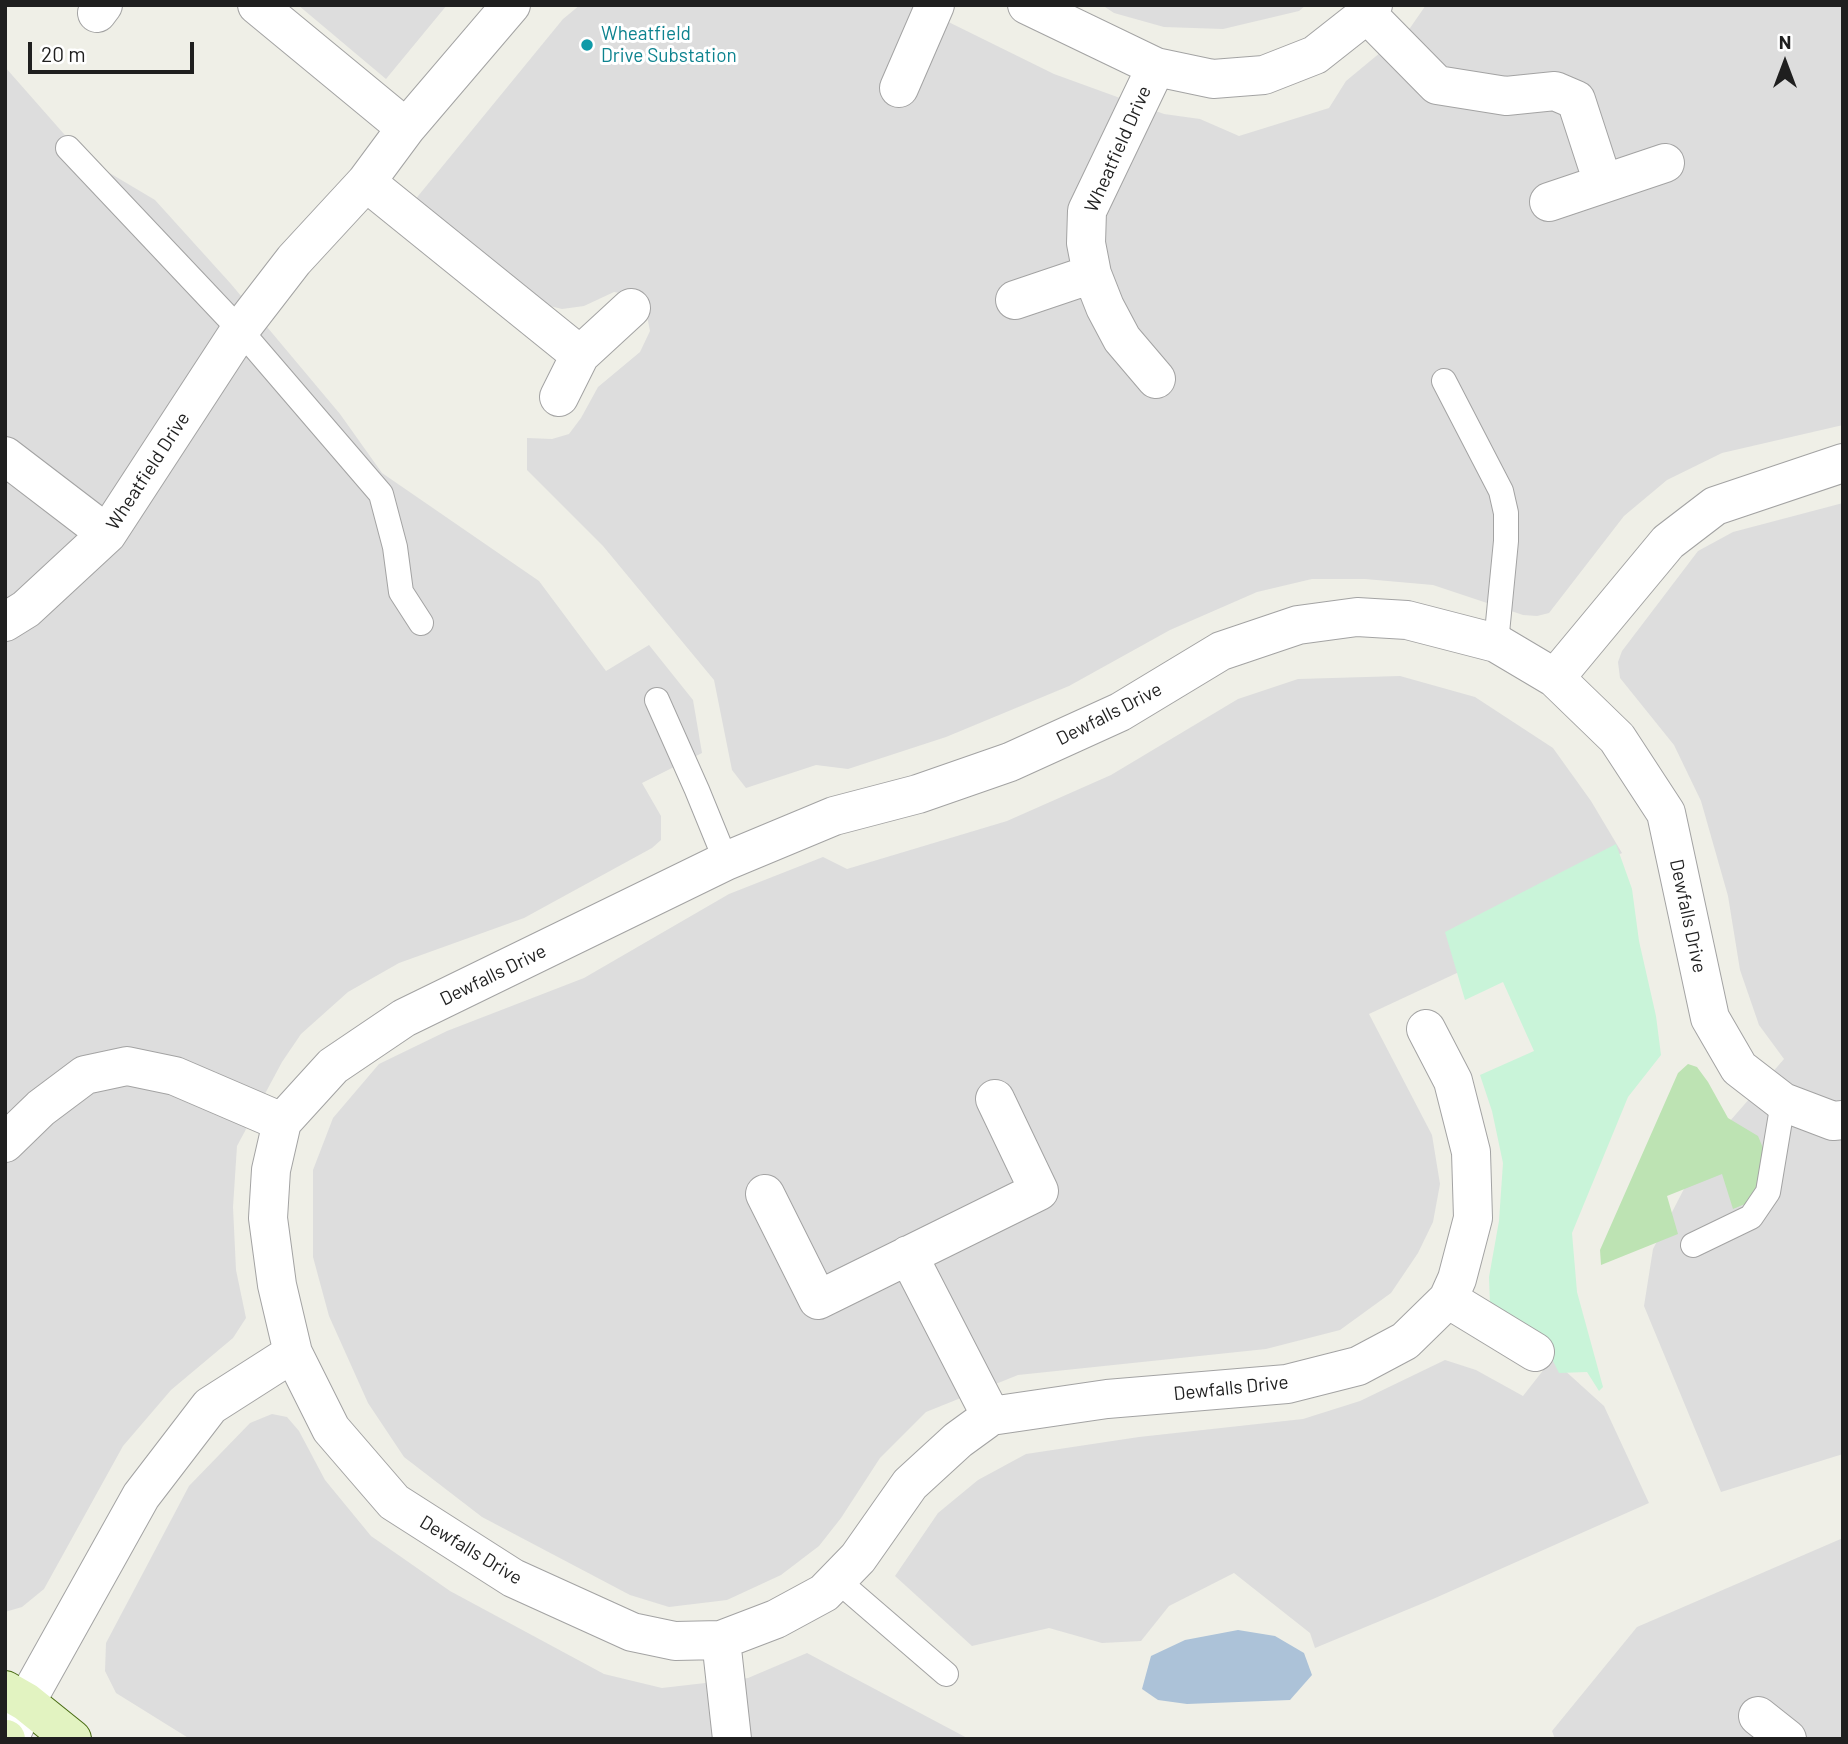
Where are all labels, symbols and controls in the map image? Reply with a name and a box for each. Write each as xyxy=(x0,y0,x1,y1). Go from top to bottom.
place label: Wheatfield Drive Substation xyxy=(601,23,737,67)
scale bar xyxy=(32,28,198,72)
north arrow xyxy=(1750,28,1820,98)
text: N xyxy=(1779,30,1791,53)
marker: Wheatfield Drive Substation xyxy=(579,37,595,53)
text: 20 m xyxy=(41,41,86,66)
street label: Wheatfield Drive xyxy=(1080,82,1156,216)
street label: Wheatfield Drive xyxy=(101,408,195,534)
street label: Dewfalls Drive xyxy=(1052,678,1166,750)
street label: Dewfalls Drive xyxy=(1665,857,1711,975)
street label: Dewfalls Drive xyxy=(436,939,550,1011)
street label: Dewfalls Drive xyxy=(1172,1371,1290,1405)
street label: Dewfalls Drive xyxy=(416,1510,526,1590)

